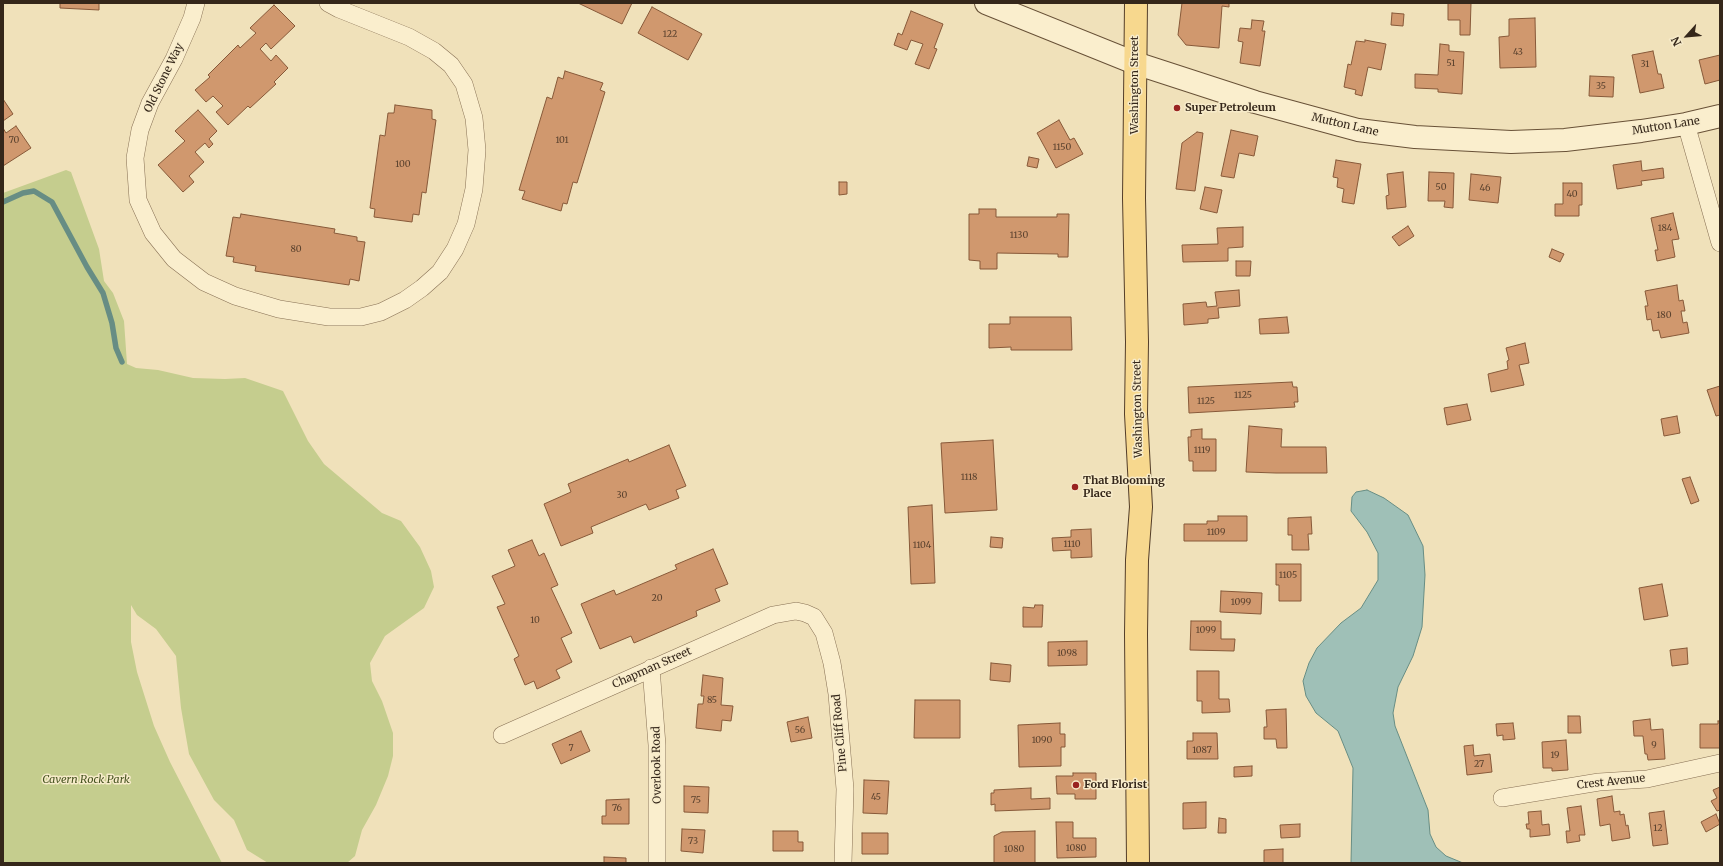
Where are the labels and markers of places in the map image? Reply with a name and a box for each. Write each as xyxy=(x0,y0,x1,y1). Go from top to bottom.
place label: Super Petroleum xyxy=(1185,101,1276,115)
marker: Super Petroleum xyxy=(1172,103,1182,113)
place label: That Blooming Place xyxy=(1083,474,1165,500)
marker: That Blooming Place xyxy=(1070,482,1080,492)
place label: Ford Florist xyxy=(1084,778,1147,792)
marker: Ford Florist xyxy=(1071,780,1081,790)

